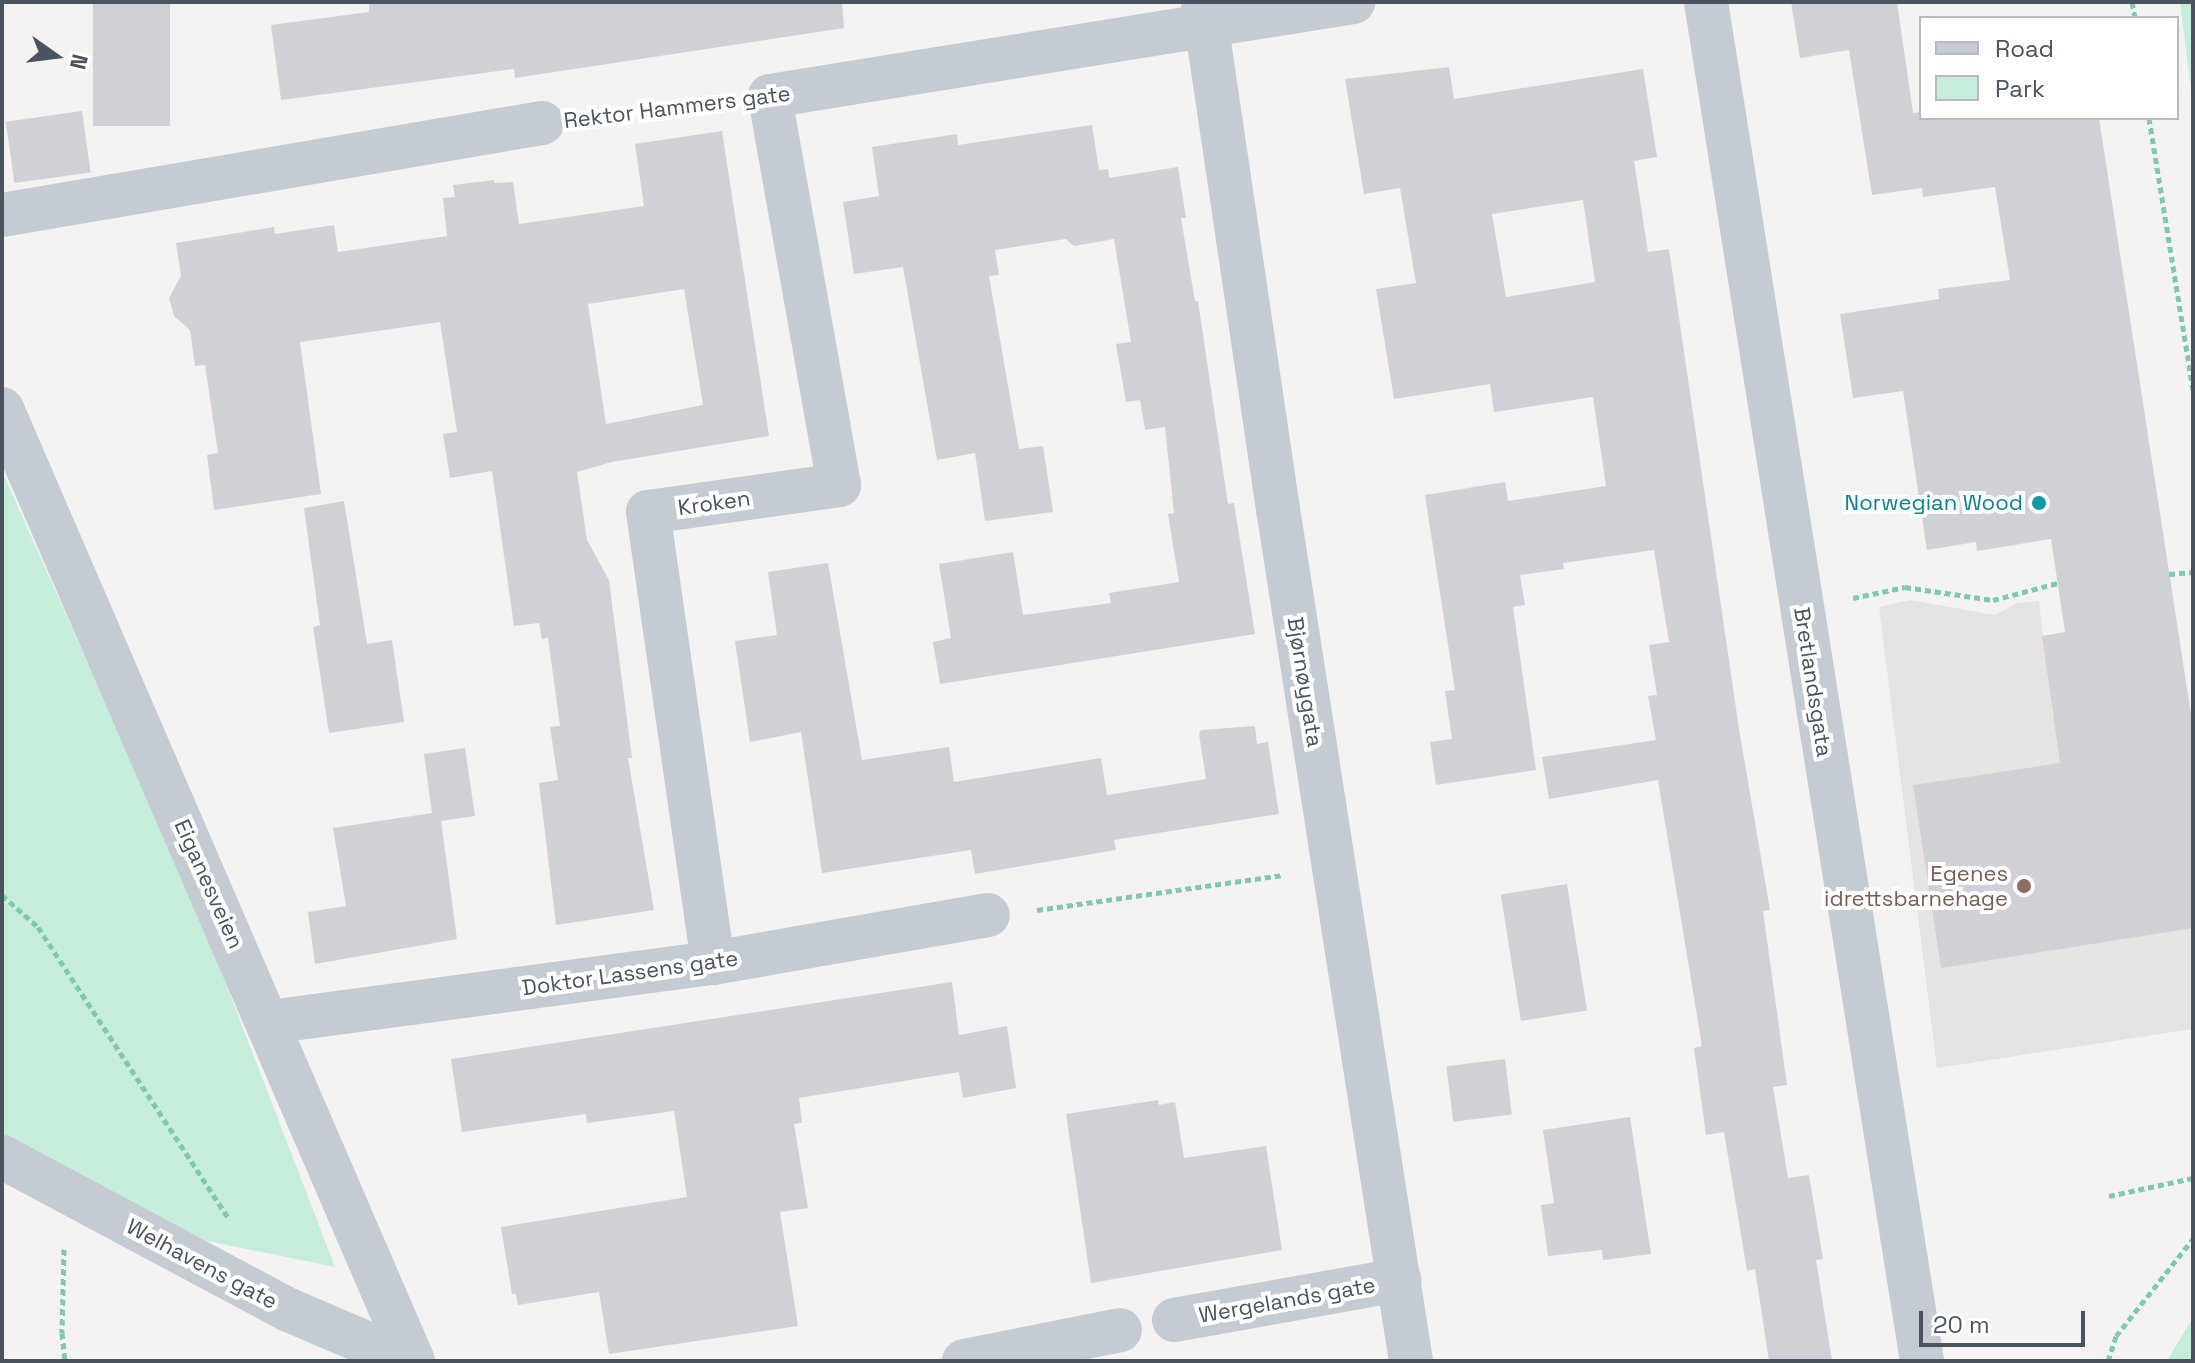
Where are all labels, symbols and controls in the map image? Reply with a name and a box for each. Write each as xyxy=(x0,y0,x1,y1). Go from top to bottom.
north arrow xyxy=(16,16,96,96)
legend xyxy=(1919,16,2179,120)
text: Road xyxy=(1995,33,2054,64)
text: N xyxy=(64,51,95,72)
text: Park xyxy=(1995,73,2045,104)
street label: Rektor Hammers gate xyxy=(562,80,792,134)
street label: Kroken xyxy=(676,485,752,521)
place label: Norwegian Wood xyxy=(1844,490,2023,516)
marker: Norwegian Wood xyxy=(2030,494,2048,512)
street label: Bretlandsgata xyxy=(1788,605,1838,759)
street label: Bjørnøygata xyxy=(1282,615,1328,749)
street label: Eiganesveien xyxy=(169,815,249,953)
place label: Egenes idrettsbarnehage xyxy=(1824,860,2008,912)
marker: Egenes idrettsbarnehage xyxy=(2015,877,2033,895)
street label: Doktor Lassens gate xyxy=(520,945,740,1001)
street label: Welhavens gate xyxy=(122,1213,282,1315)
street label: Wergelands gate xyxy=(1197,1271,1377,1329)
scale bar xyxy=(1923,1295,2089,1345)
text: 20 m xyxy=(1933,1309,1990,1340)

